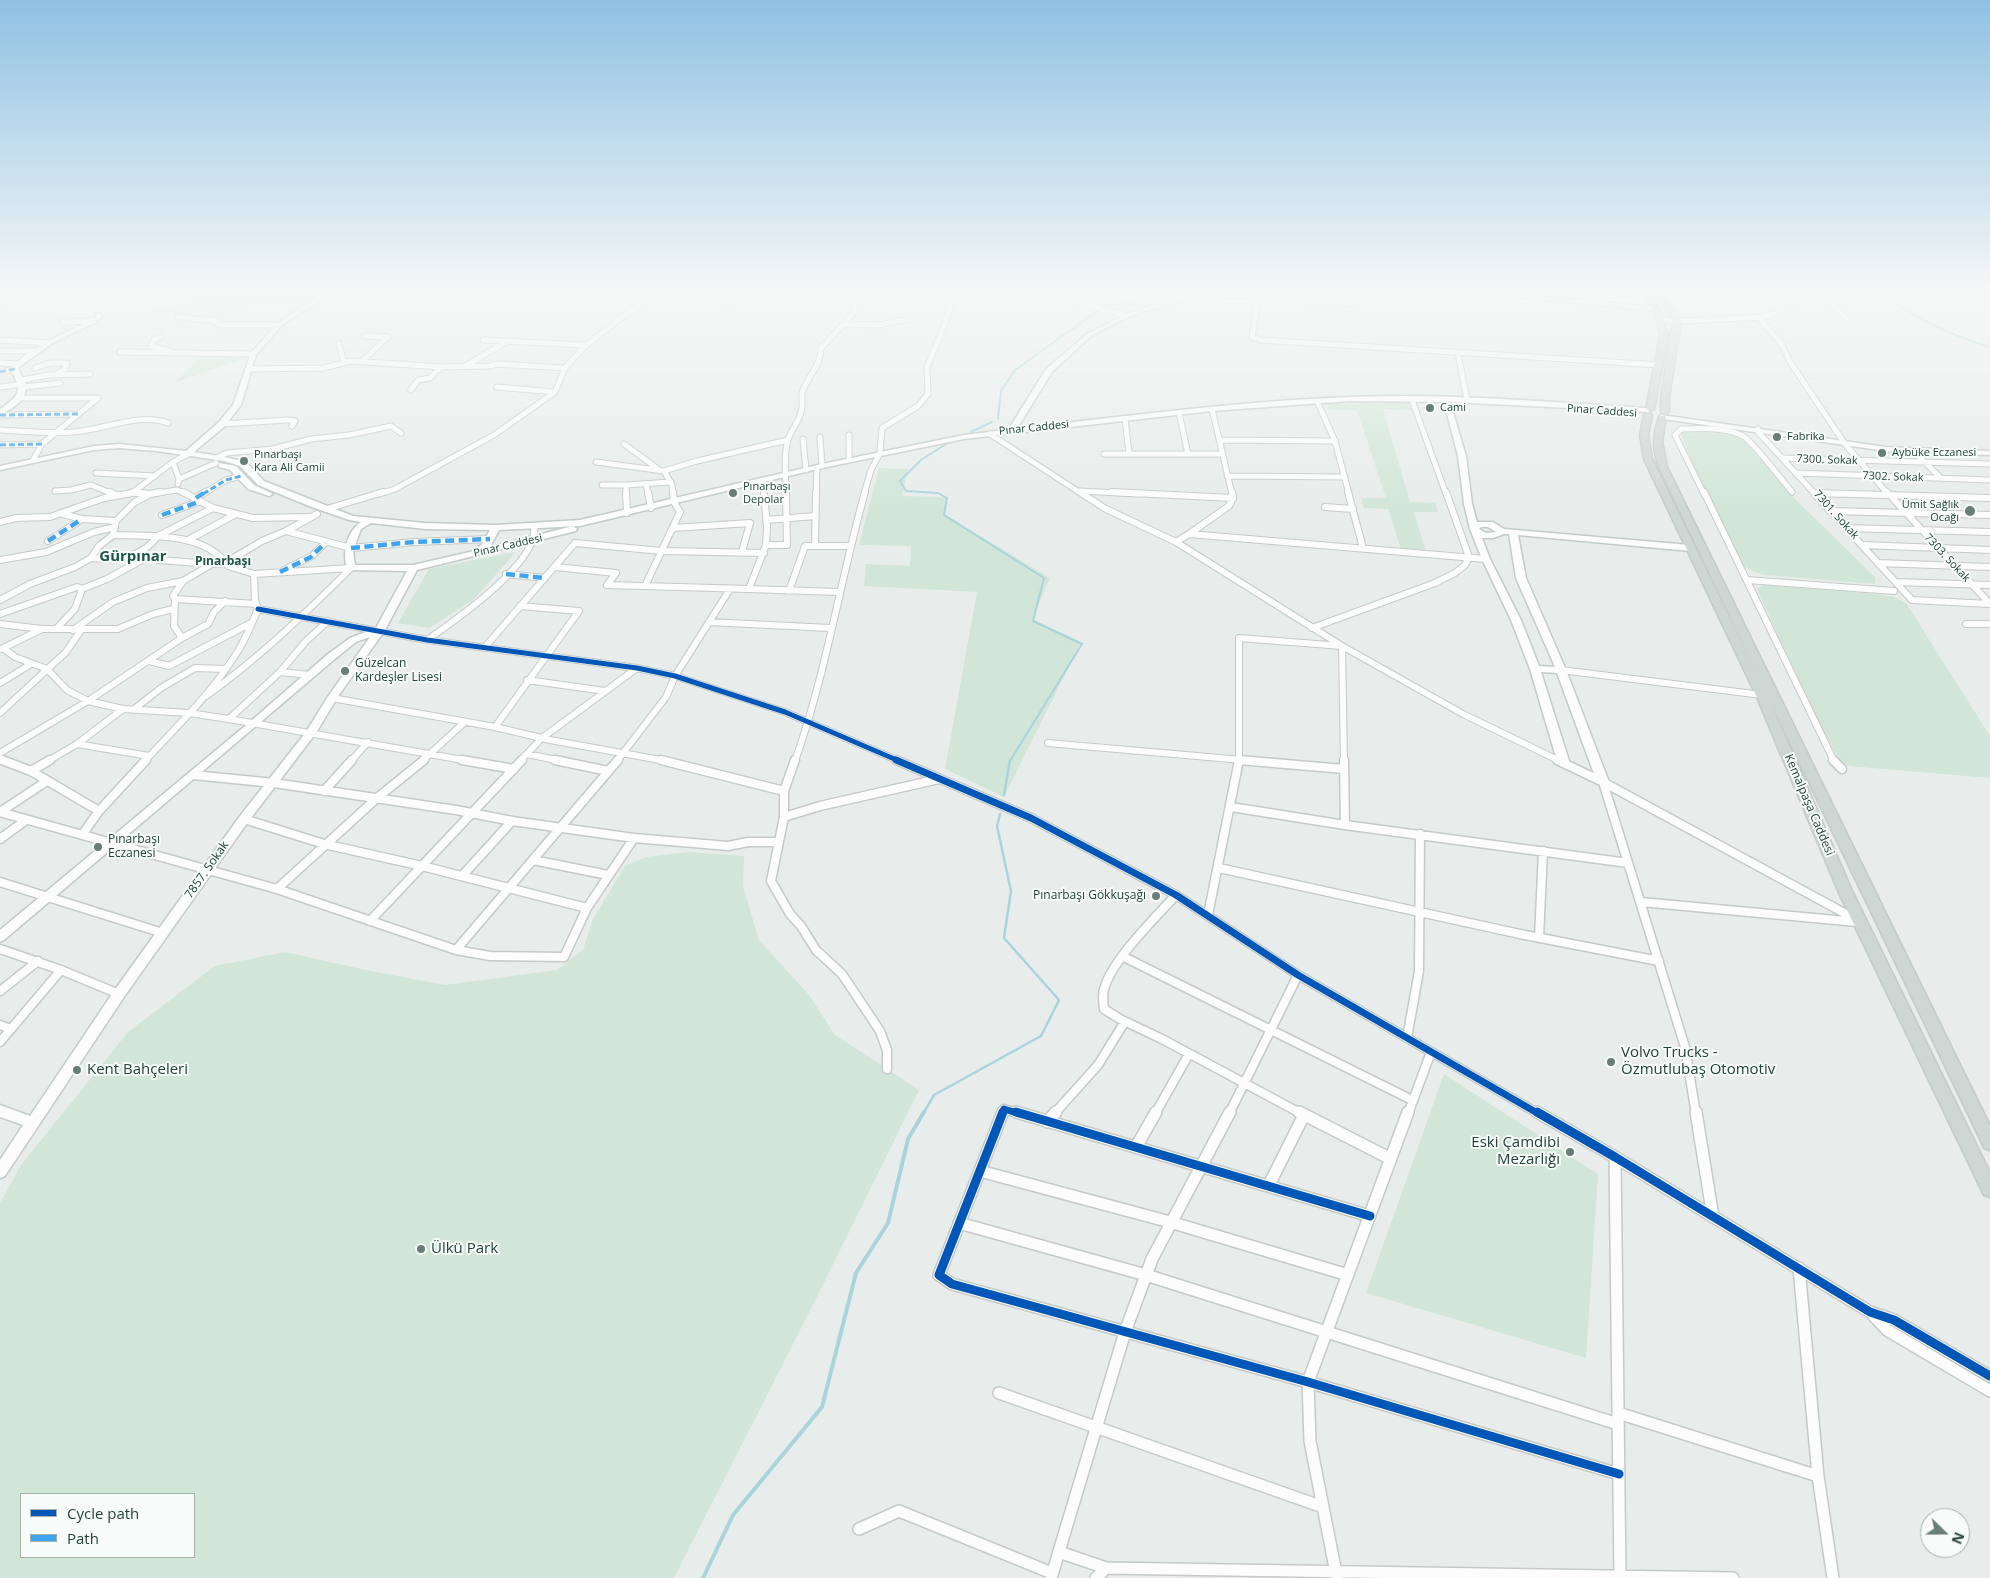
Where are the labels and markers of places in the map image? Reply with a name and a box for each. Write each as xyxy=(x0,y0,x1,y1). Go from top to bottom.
place label: Cami xyxy=(1440,401,1466,415)
marker: Cami xyxy=(1424,402,1436,414)
place label: Fabrika xyxy=(1787,430,1825,444)
marker: Fabrika xyxy=(1771,431,1783,443)
place label: Aybüke Eczanesi xyxy=(1892,446,1976,460)
marker: Aybüke Eczanesi xyxy=(1876,447,1888,459)
place label: Pınarbaşı Kara Ali Camii xyxy=(254,448,324,474)
marker: Pınarbaşı Kara Ali Camii xyxy=(238,455,250,467)
place label: Pınarbaşı Depolar xyxy=(743,480,791,506)
marker: Pınarbaşı Depolar xyxy=(727,487,739,499)
place label: Ümit Sağlık Ocağı xyxy=(1902,498,1959,524)
marker: Ümit Sağlık Ocağı xyxy=(1963,504,1977,518)
place label: Güzelcan Kardeşler Lisesi xyxy=(355,657,442,685)
marker: Güzelcan Kardeşler Lisesi xyxy=(339,665,351,677)
place label: Pınarbaşı Eczanesi xyxy=(108,833,160,861)
marker: Pınarbaşı Eczanesi xyxy=(92,841,104,853)
place label: Pınarbaşı Gökkuşağı xyxy=(1033,889,1146,903)
marker: Pınarbaşı Gökkuşağı xyxy=(1150,890,1162,902)
place label: Volvo Trucks - Özmutlubaş Otomotiv xyxy=(1621,1044,1775,1079)
marker: Volvo Trucks - Özmutlubaş Otomotiv xyxy=(1605,1056,1617,1068)
place label: Kent Bahçeleri xyxy=(87,1061,188,1079)
marker: Kent Bahçeleri xyxy=(71,1064,83,1076)
place label: Eski Çamdibi Mezarlığı xyxy=(1471,1134,1560,1169)
marker: Eski Çamdibi Mezarlığı xyxy=(1564,1146,1576,1158)
place label: Ülkü Park xyxy=(431,1240,498,1258)
marker: Ülkü Park xyxy=(415,1243,427,1255)

